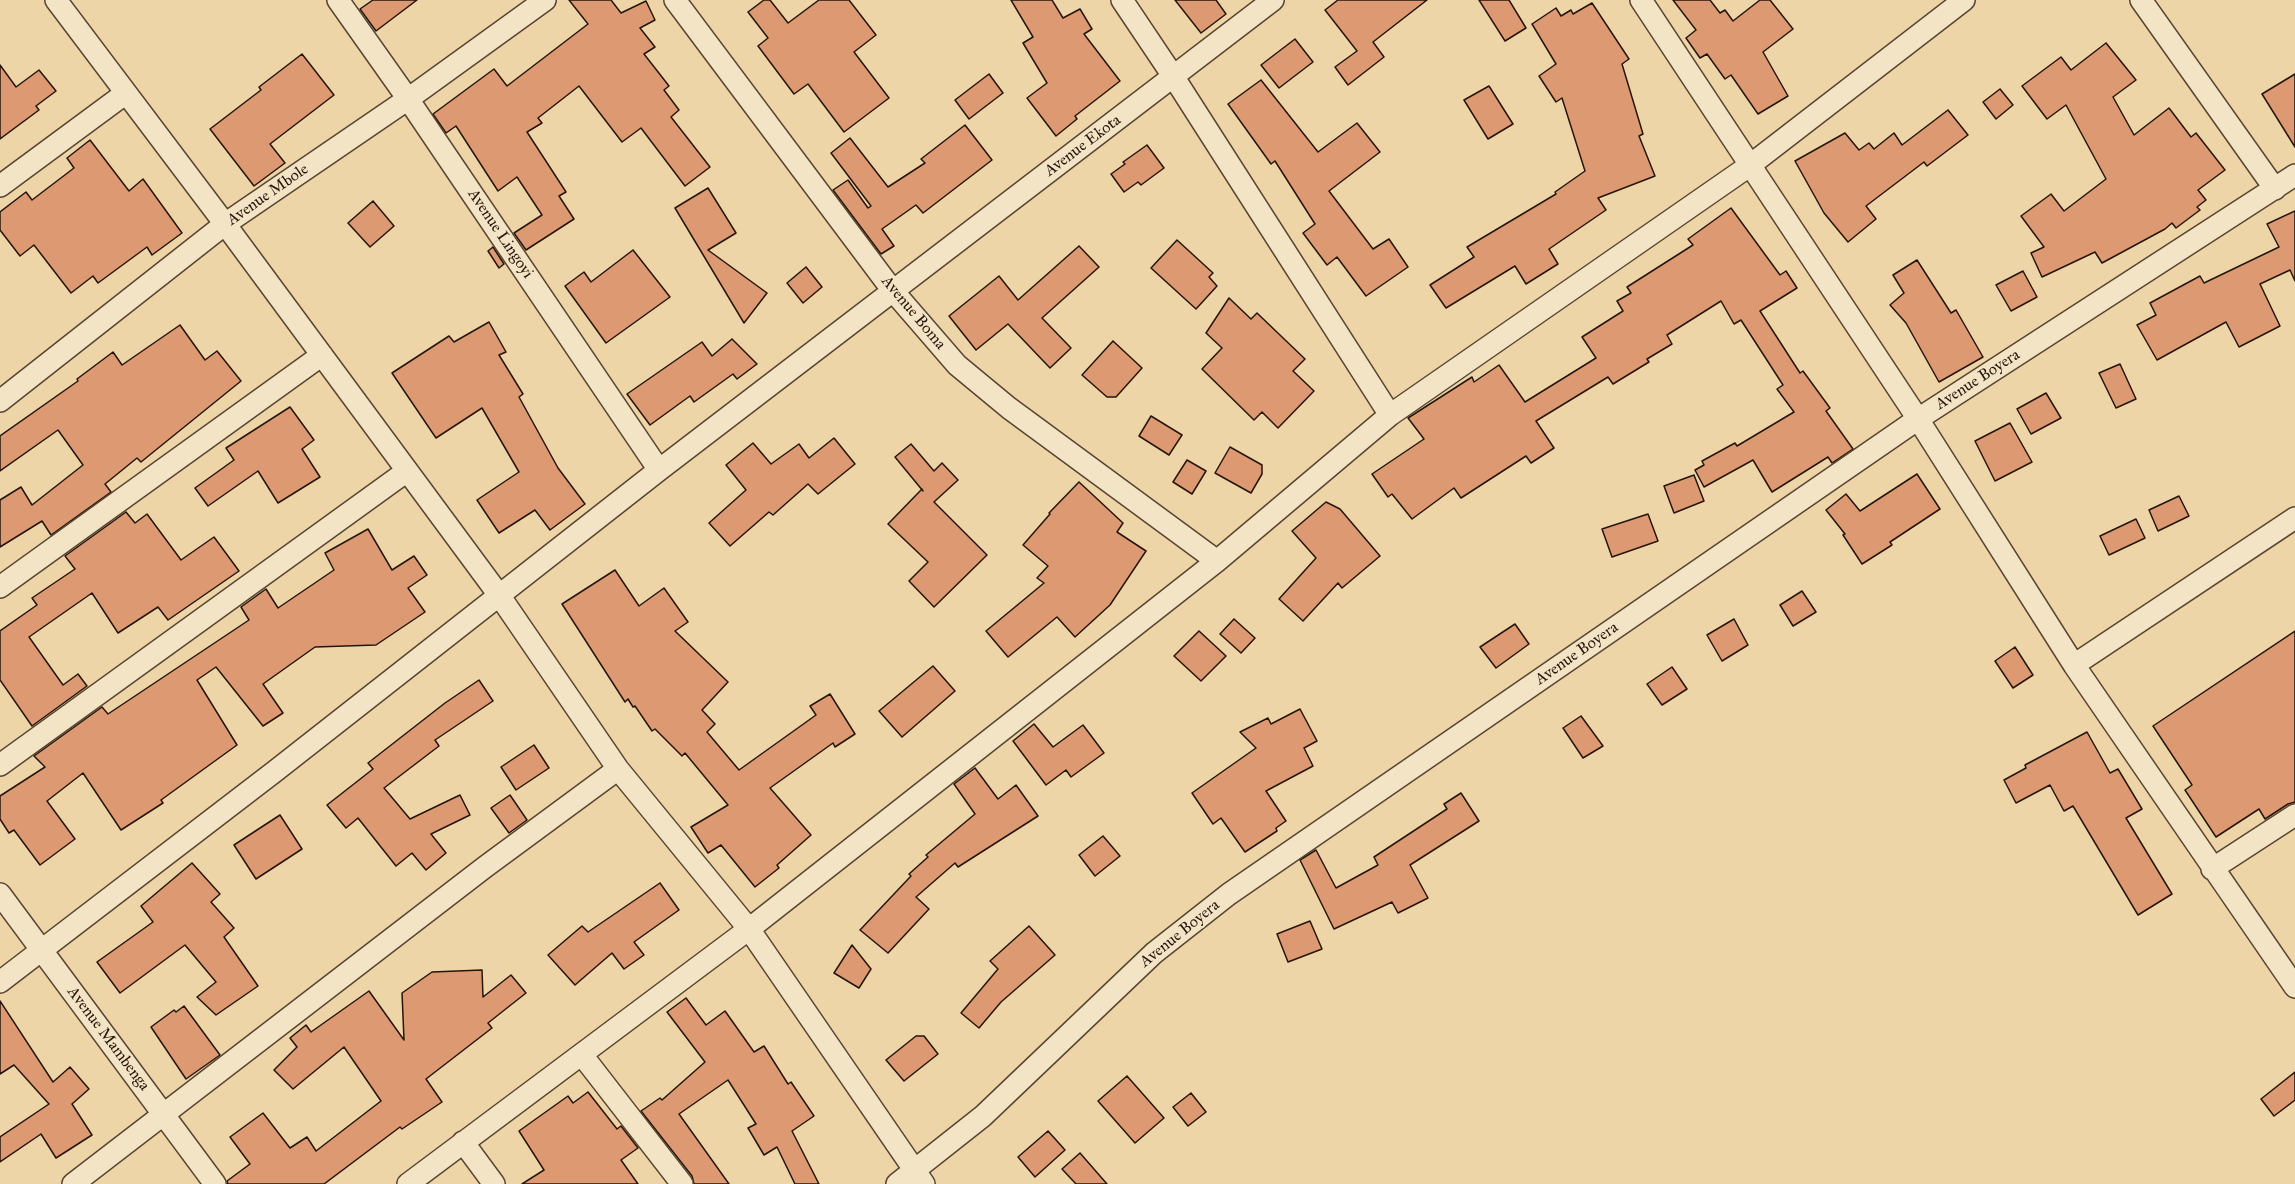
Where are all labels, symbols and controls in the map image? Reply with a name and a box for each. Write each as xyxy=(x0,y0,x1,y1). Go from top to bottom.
street label: Avenue Ekota xyxy=(1041,111,1125,181)
street label: Avenue Mbole xyxy=(224,160,312,230)
street label: Avenue Lingoyi xyxy=(463,186,537,282)
street label: Avenue Boma xyxy=(877,272,949,354)
street label: Avenue Boyera xyxy=(1932,346,2024,414)
street label: Avenue Boyera xyxy=(1532,618,1622,690)
street label: Avenue Boyera xyxy=(1136,896,1224,972)
street label: Avenue Mambenga xyxy=(63,983,153,1095)

